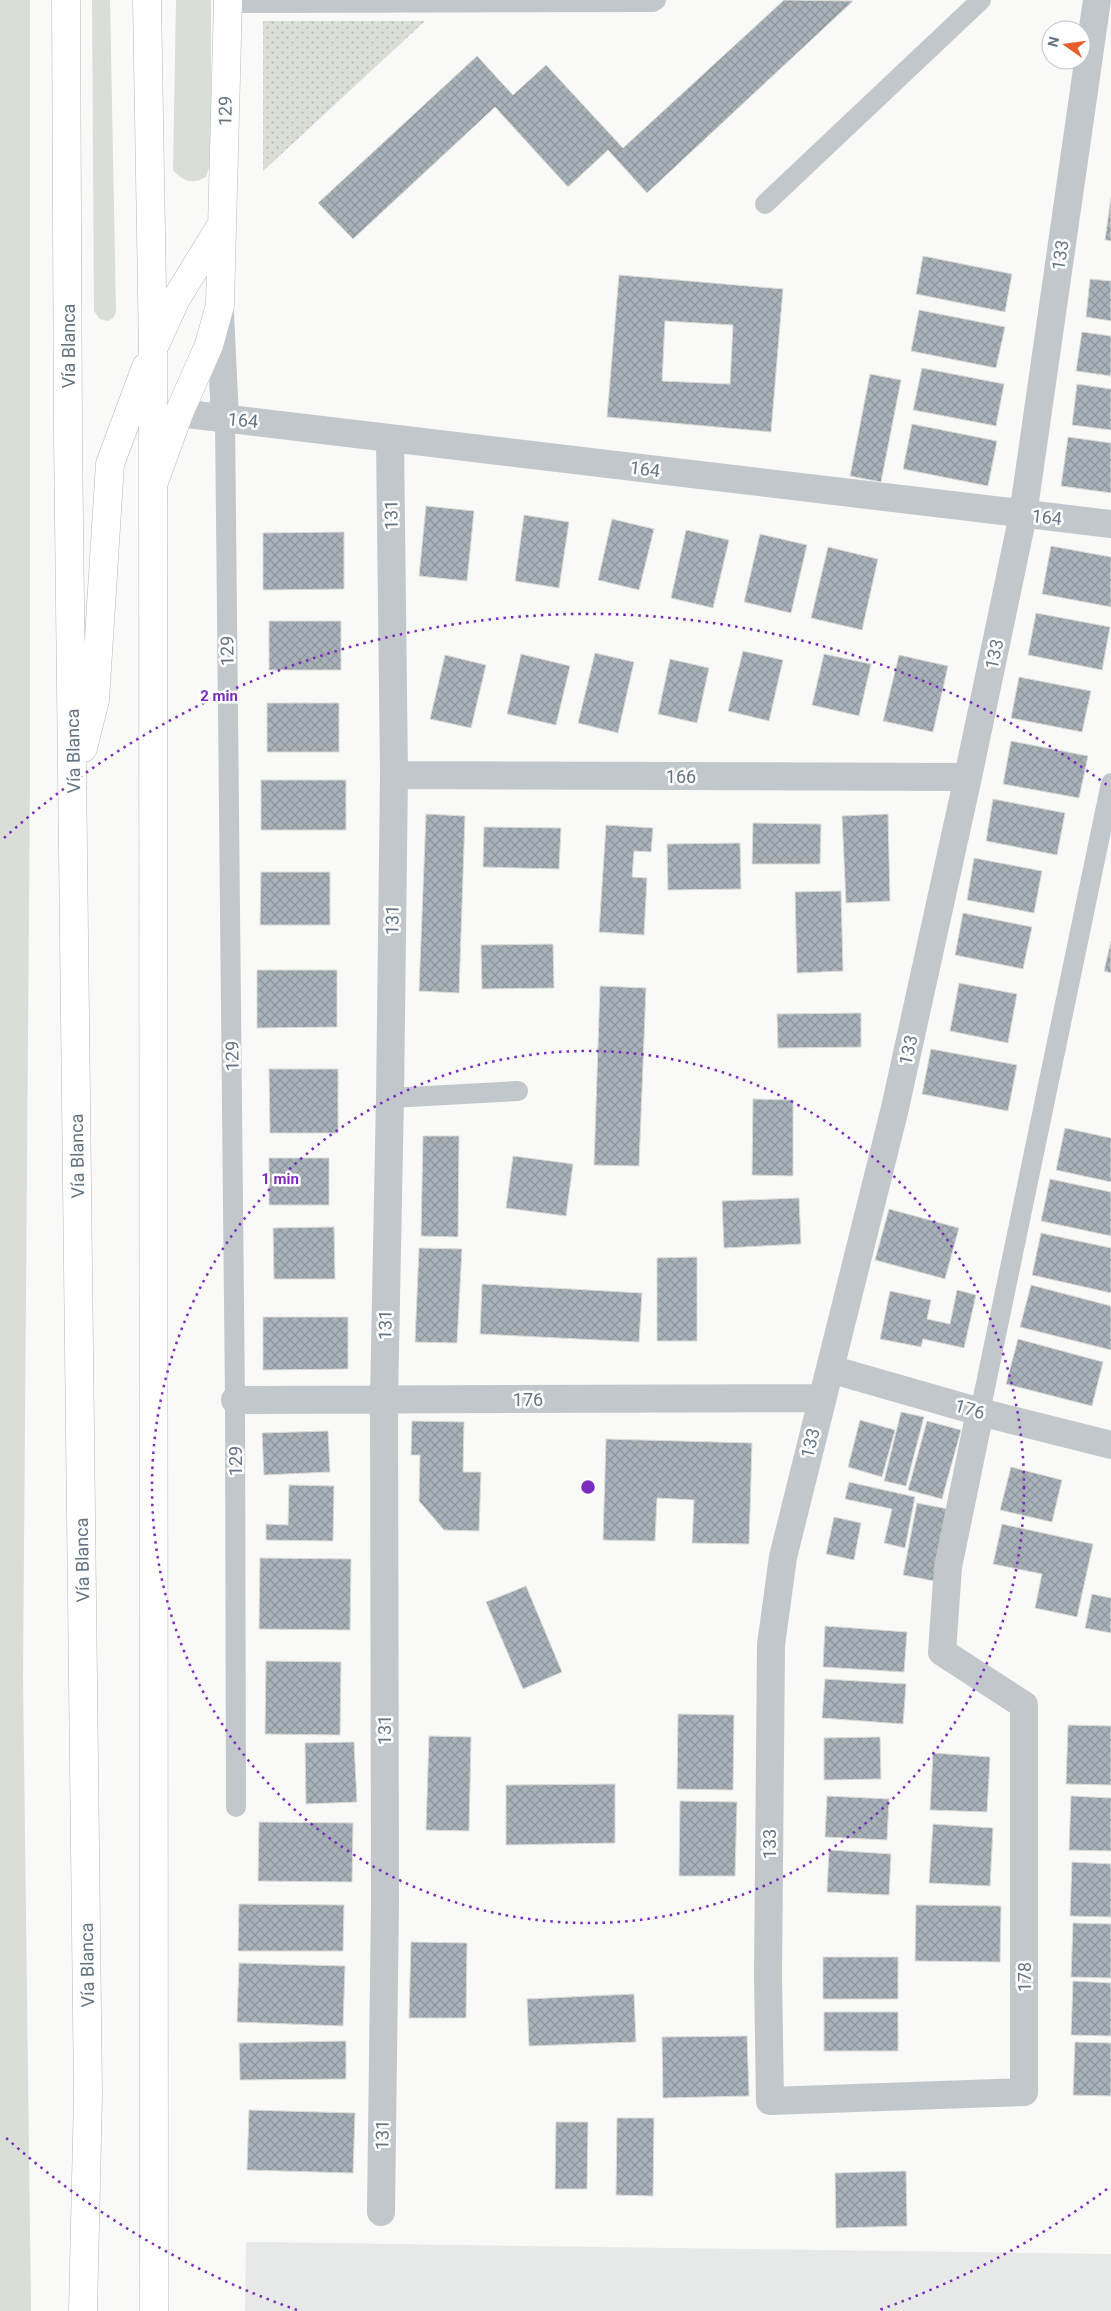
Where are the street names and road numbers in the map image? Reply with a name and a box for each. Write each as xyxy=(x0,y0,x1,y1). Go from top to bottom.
street label: 129 xyxy=(214,96,236,126)
street label: 133 xyxy=(1047,239,1073,271)
street label: Vía Blanca xyxy=(58,304,79,388)
street label: 164 xyxy=(227,408,259,432)
street label: 164 xyxy=(629,457,661,481)
street label: 131 xyxy=(380,500,402,530)
street label: 164 xyxy=(1031,505,1063,529)
street label: 129 xyxy=(216,636,238,666)
street label: 133 xyxy=(981,637,1007,671)
street label: Vía Blanca xyxy=(62,708,84,794)
street label: 166 xyxy=(666,766,696,787)
street label: 131 xyxy=(381,905,403,935)
street label: 133 xyxy=(894,1033,922,1067)
street label: 129 xyxy=(221,1041,243,1071)
street label: Vía Blanca xyxy=(66,1113,88,1199)
street label: 131 xyxy=(374,1310,396,1340)
street label: 176 xyxy=(513,1389,543,1410)
street label: 176 xyxy=(953,1395,987,1423)
street label: 133 xyxy=(796,1426,824,1460)
street label: 129 xyxy=(225,1446,246,1476)
street label: Vía Blanca xyxy=(71,1517,93,1603)
street label: 131 xyxy=(374,1715,395,1745)
street label: 133 xyxy=(759,1829,780,1859)
street label: Vía Blanca xyxy=(76,1922,98,2008)
street label: 178 xyxy=(1014,1962,1035,1992)
street label: 131 xyxy=(371,2120,393,2150)

